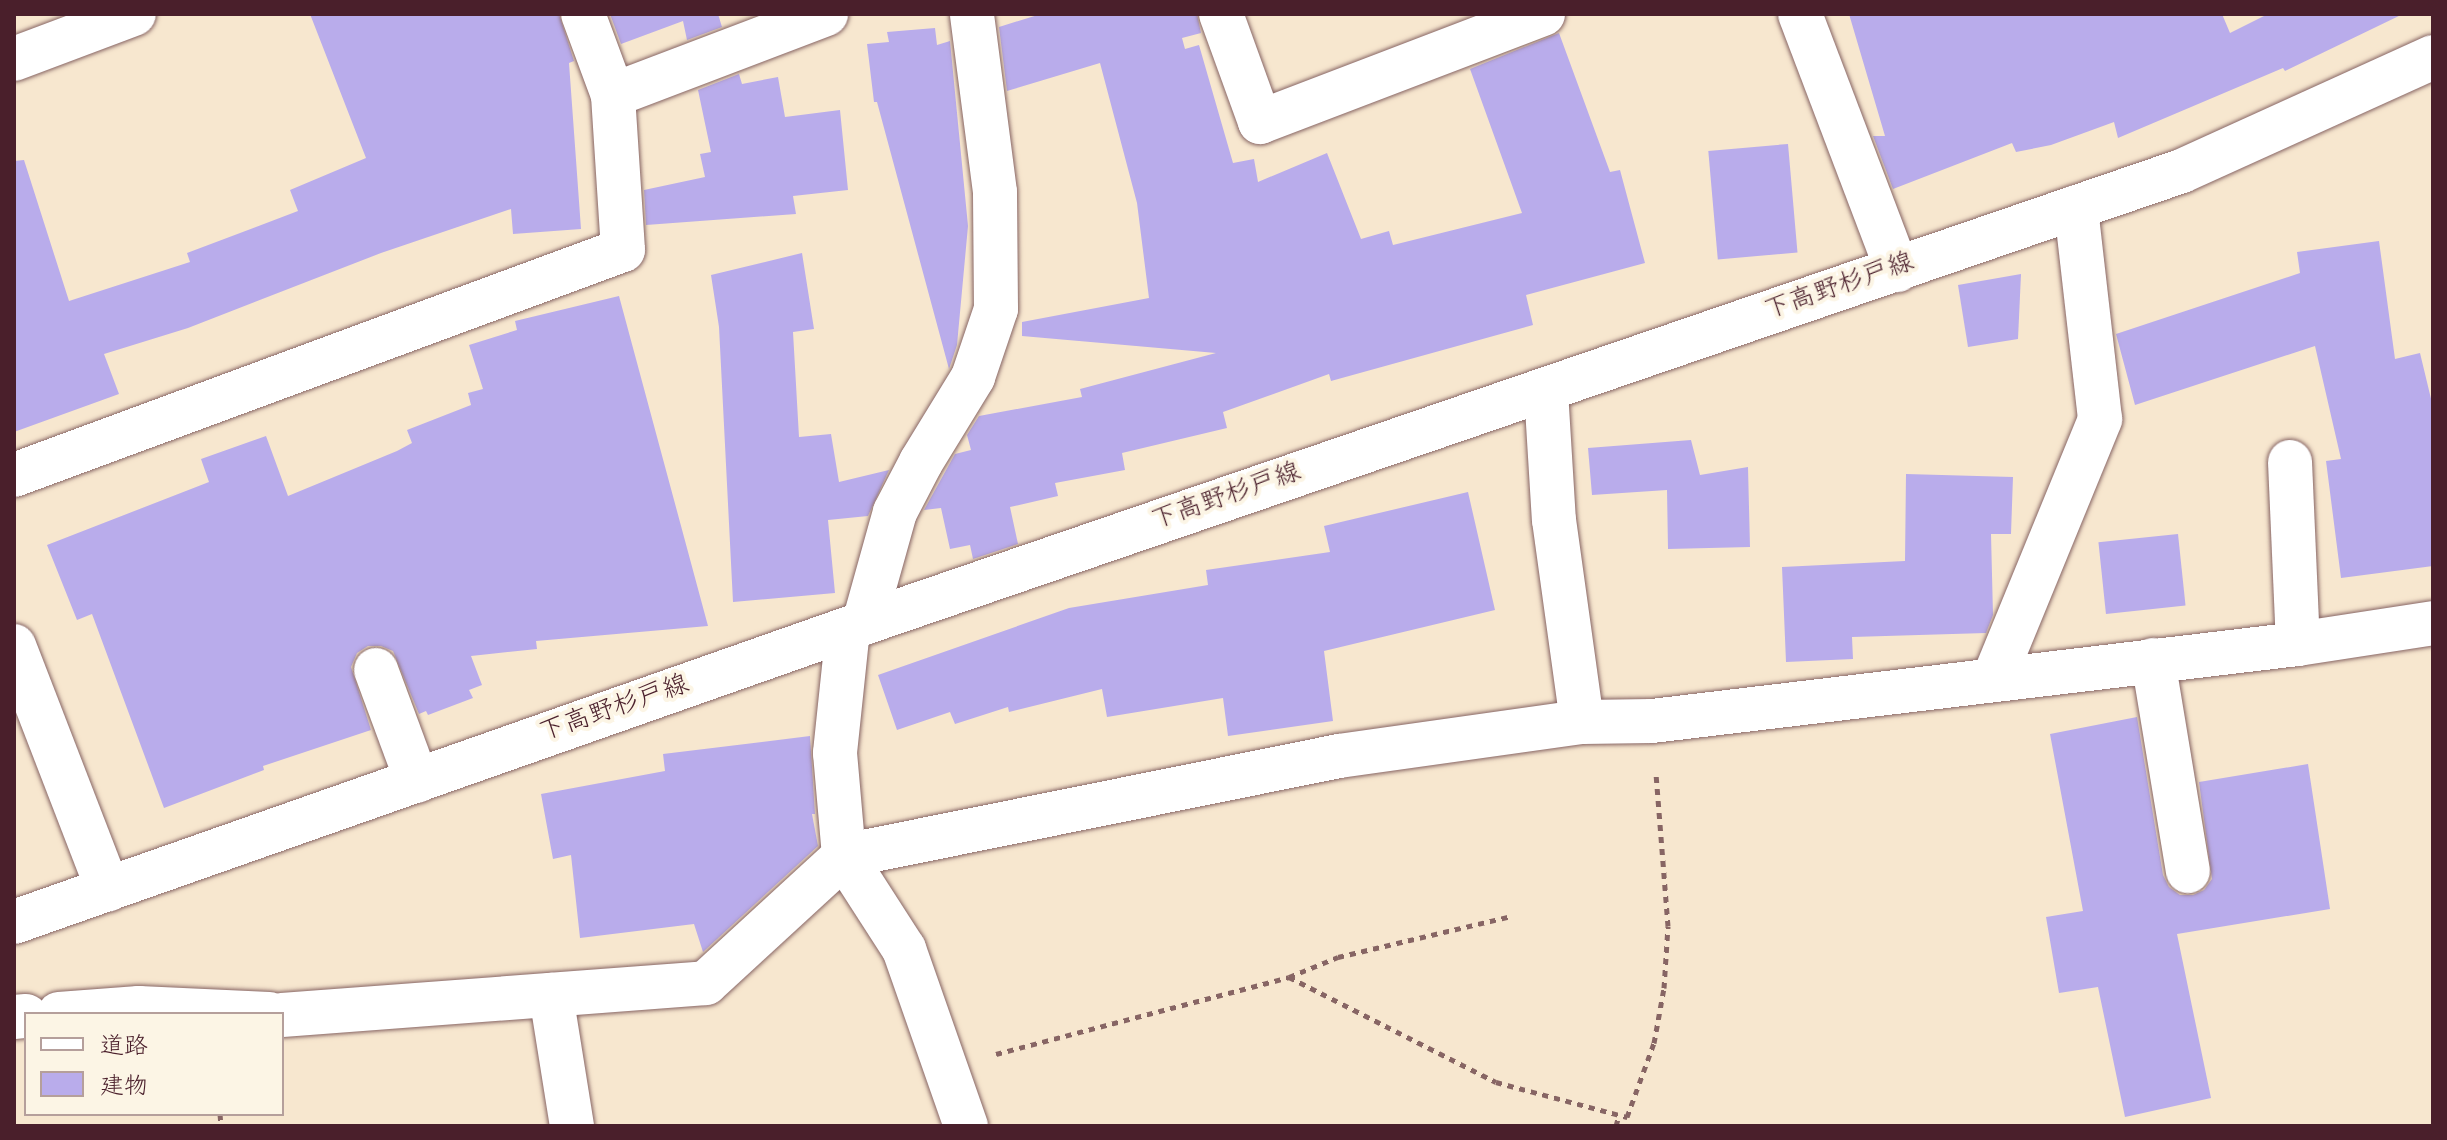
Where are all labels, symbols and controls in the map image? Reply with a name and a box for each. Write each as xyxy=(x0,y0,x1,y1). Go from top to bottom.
street label: 下高野杉戸線 xyxy=(1761,249,1919,329)
street label: 下高野杉戸線 xyxy=(1148,459,1306,539)
street label: 下高野杉戸線 xyxy=(536,671,694,751)
legend xyxy=(24,1012,284,1116)
text: 道路 xyxy=(100,1034,148,1063)
text: 建物 xyxy=(100,1074,148,1103)

